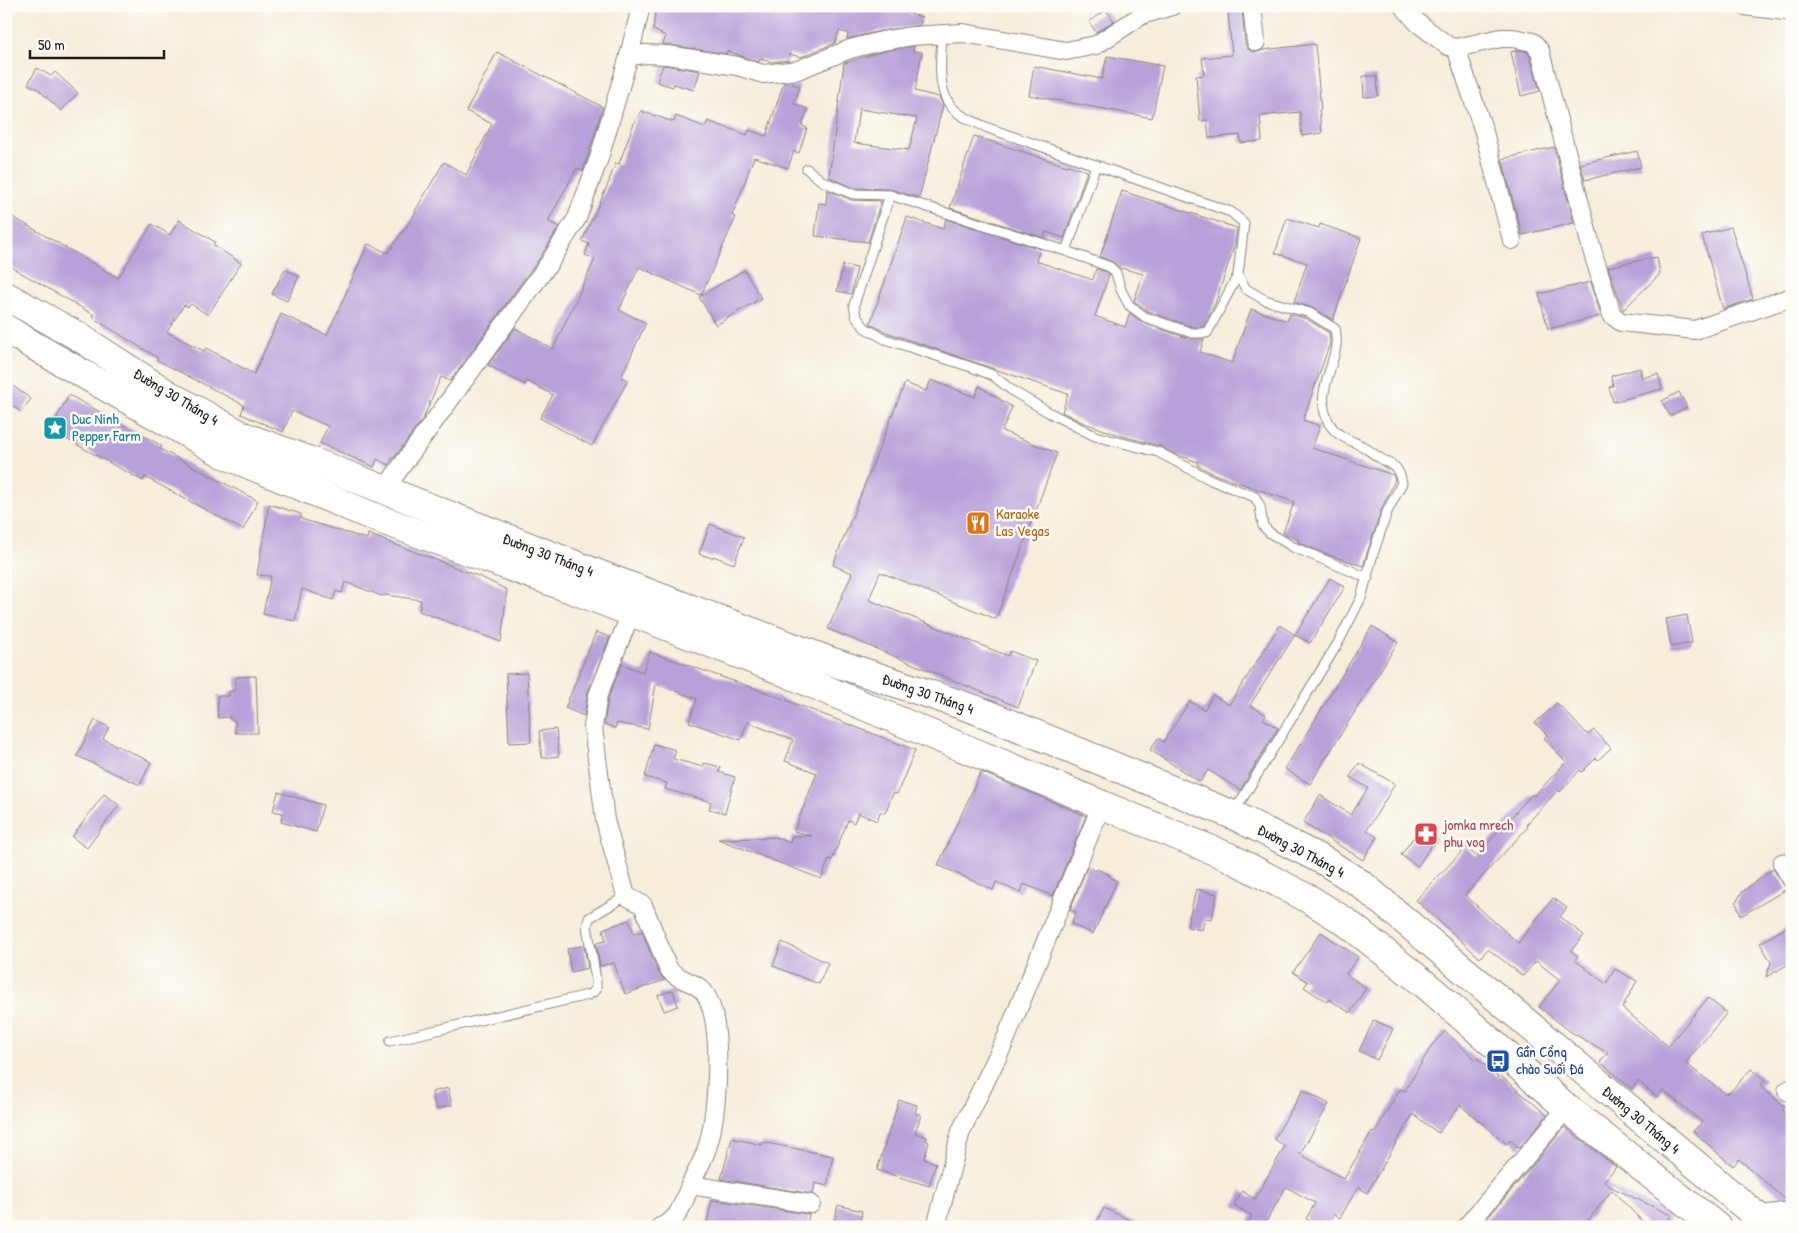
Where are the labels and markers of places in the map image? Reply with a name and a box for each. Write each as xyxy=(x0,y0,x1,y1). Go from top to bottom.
place label: Duc Ninh Pepper Farm xyxy=(72,408,141,446)
place icon: Duc Ninh Pepper Farm xyxy=(42,415,68,441)
place label: Karaoke Las Vegas xyxy=(996,503,1050,541)
restaurant icon: Karaoke Las Vegas xyxy=(965,510,991,536)
place label: jomka mrech phu vog xyxy=(1442,814,1513,852)
pharmacy icon: jomka mrech phu vog xyxy=(1413,821,1439,847)
place label: Gần Cổng chào Suối Đá xyxy=(1516,1041,1583,1079)
bus stop icon: Gần Cổng chào Suối Đá xyxy=(1485,1048,1511,1074)

